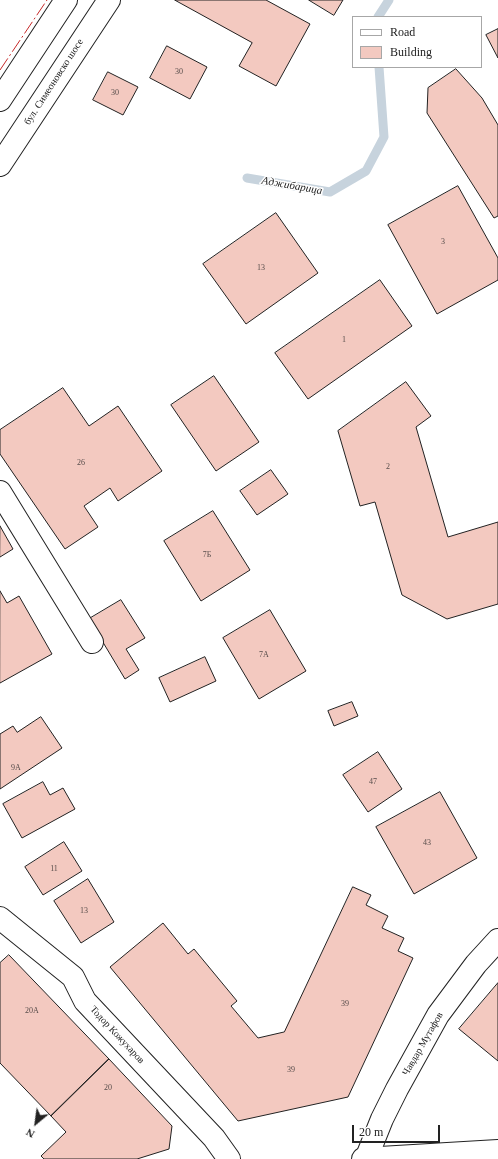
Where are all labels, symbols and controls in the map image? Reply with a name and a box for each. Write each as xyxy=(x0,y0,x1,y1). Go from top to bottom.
legend xyxy=(352,16,482,68)
text: Road xyxy=(390,25,415,39)
street label: бул. Симеоновско шосе xyxy=(22,37,86,127)
text: Building xyxy=(390,45,432,59)
house number: 30 xyxy=(175,67,183,77)
house number: 30 xyxy=(111,88,119,98)
water label: Аджибарица xyxy=(261,174,323,198)
house number: 3 xyxy=(441,237,445,247)
house number: 13 xyxy=(257,263,265,273)
house number: 1 xyxy=(342,335,346,345)
house number: 26 xyxy=(77,458,85,468)
house number: 2 xyxy=(386,462,390,472)
house number: 7Б xyxy=(203,550,211,560)
house number: 7А xyxy=(259,650,269,660)
house number: 9А xyxy=(11,763,21,773)
house number: 47 xyxy=(369,777,377,787)
house number: 43 xyxy=(423,838,431,848)
house number: 11 xyxy=(50,864,58,874)
house number: 13 xyxy=(80,906,88,916)
house number: 39 xyxy=(341,999,349,1009)
street label: Тодор Кожухаров xyxy=(87,1004,147,1066)
house number: 20А xyxy=(25,1006,39,1016)
street label: Чавдар Мутафов xyxy=(400,1010,446,1078)
house number: 39 xyxy=(287,1065,295,1075)
house number: 20 xyxy=(104,1083,112,1093)
north arrow xyxy=(16,1103,56,1143)
scale bar xyxy=(354,1117,442,1143)
text: 20 m xyxy=(359,1125,383,1139)
text: N xyxy=(24,1126,37,1141)

